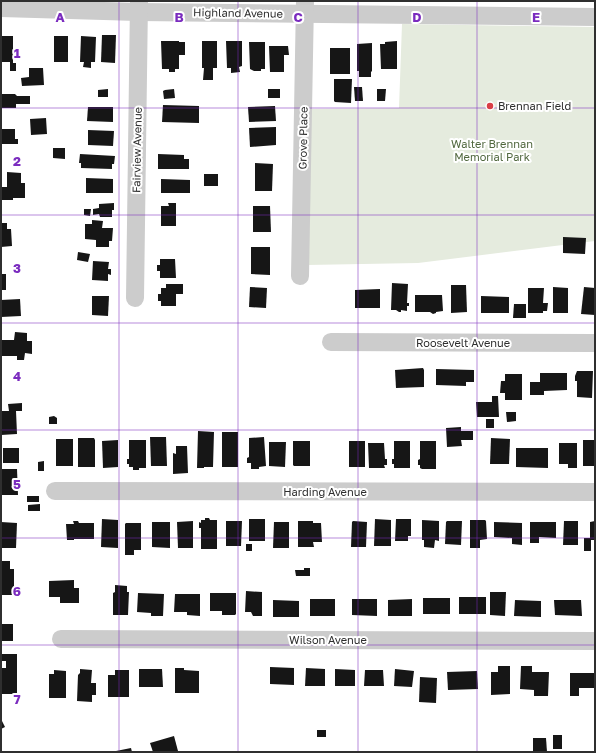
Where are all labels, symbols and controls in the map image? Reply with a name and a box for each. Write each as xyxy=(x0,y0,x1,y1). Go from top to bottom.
street label: Highland Avenue xyxy=(193,5,283,20)
text: A xyxy=(55,9,65,25)
text: B xyxy=(174,9,184,25)
text: C xyxy=(293,9,303,25)
text: D xyxy=(412,9,422,25)
text: E xyxy=(532,9,540,25)
text: 1 xyxy=(14,45,21,61)
place label: Brennan Field xyxy=(498,99,571,112)
marker: Brennan Field xyxy=(485,101,495,111)
street label: Fairview Avenue xyxy=(129,107,144,193)
street label: Grove Place xyxy=(295,107,310,169)
park label: Walter Brennan Memorial Park xyxy=(451,137,533,163)
text: 2 xyxy=(13,153,21,169)
text: 3 xyxy=(13,260,21,276)
street label: Roosevelt Avenue xyxy=(416,336,510,349)
text: 4 xyxy=(13,368,21,384)
text: 5 xyxy=(13,476,21,492)
street label: Harding Avenue xyxy=(283,485,367,498)
text: 6 xyxy=(13,583,21,599)
street label: Wilson Avenue xyxy=(289,633,367,646)
text: 7 xyxy=(13,691,21,707)

